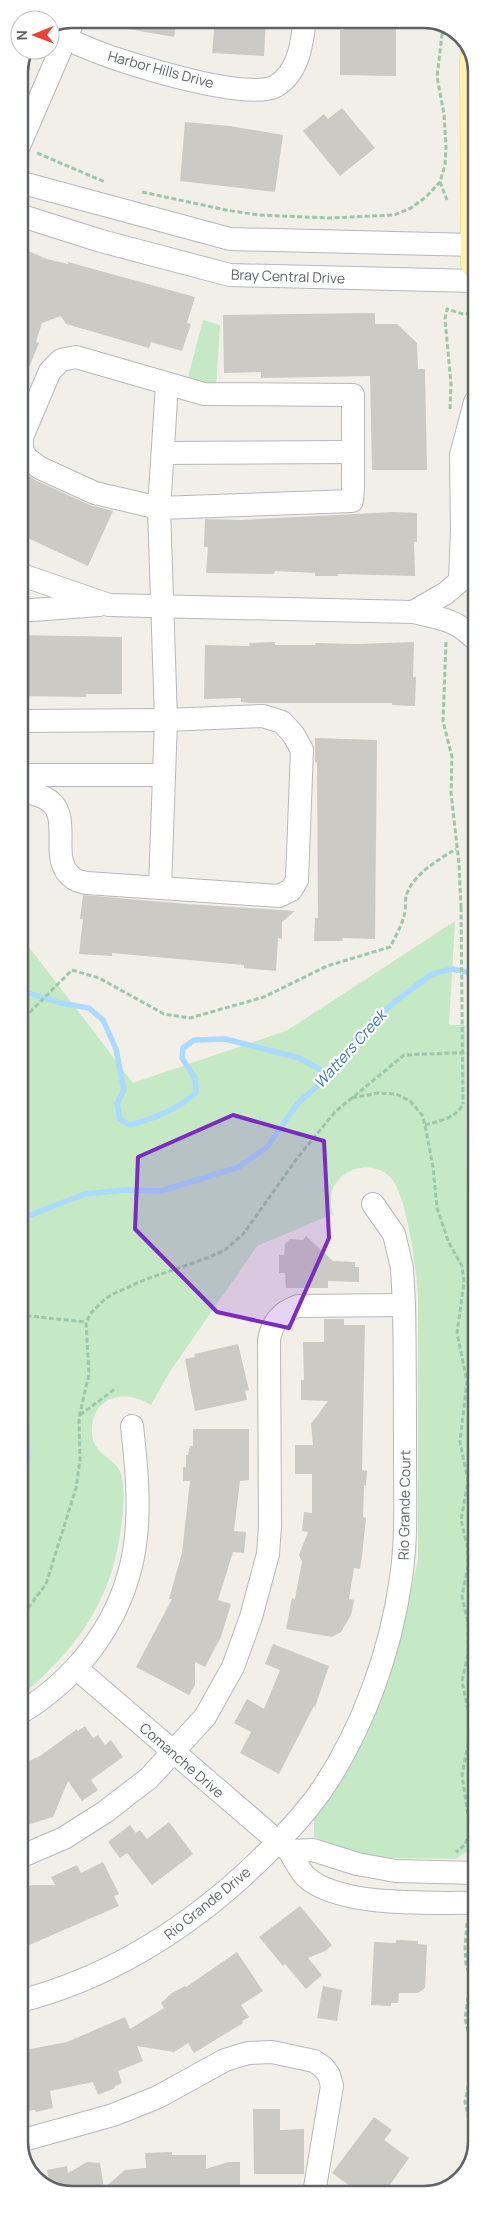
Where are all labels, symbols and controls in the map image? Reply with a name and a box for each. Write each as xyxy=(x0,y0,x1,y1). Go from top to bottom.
north arrow xyxy=(10,10,60,60)
text: N xyxy=(12,30,31,40)
street label: Harbor Hills Drive xyxy=(106,46,216,92)
street label: Bray Central Drive xyxy=(231,265,345,287)
water label: Watters Creek xyxy=(309,1003,392,1093)
street label: Rio Grande Court xyxy=(394,1449,414,1560)
street label: Comanche Drive xyxy=(136,1718,228,1802)
street label: Rio Grande Drive xyxy=(160,1862,254,1944)

